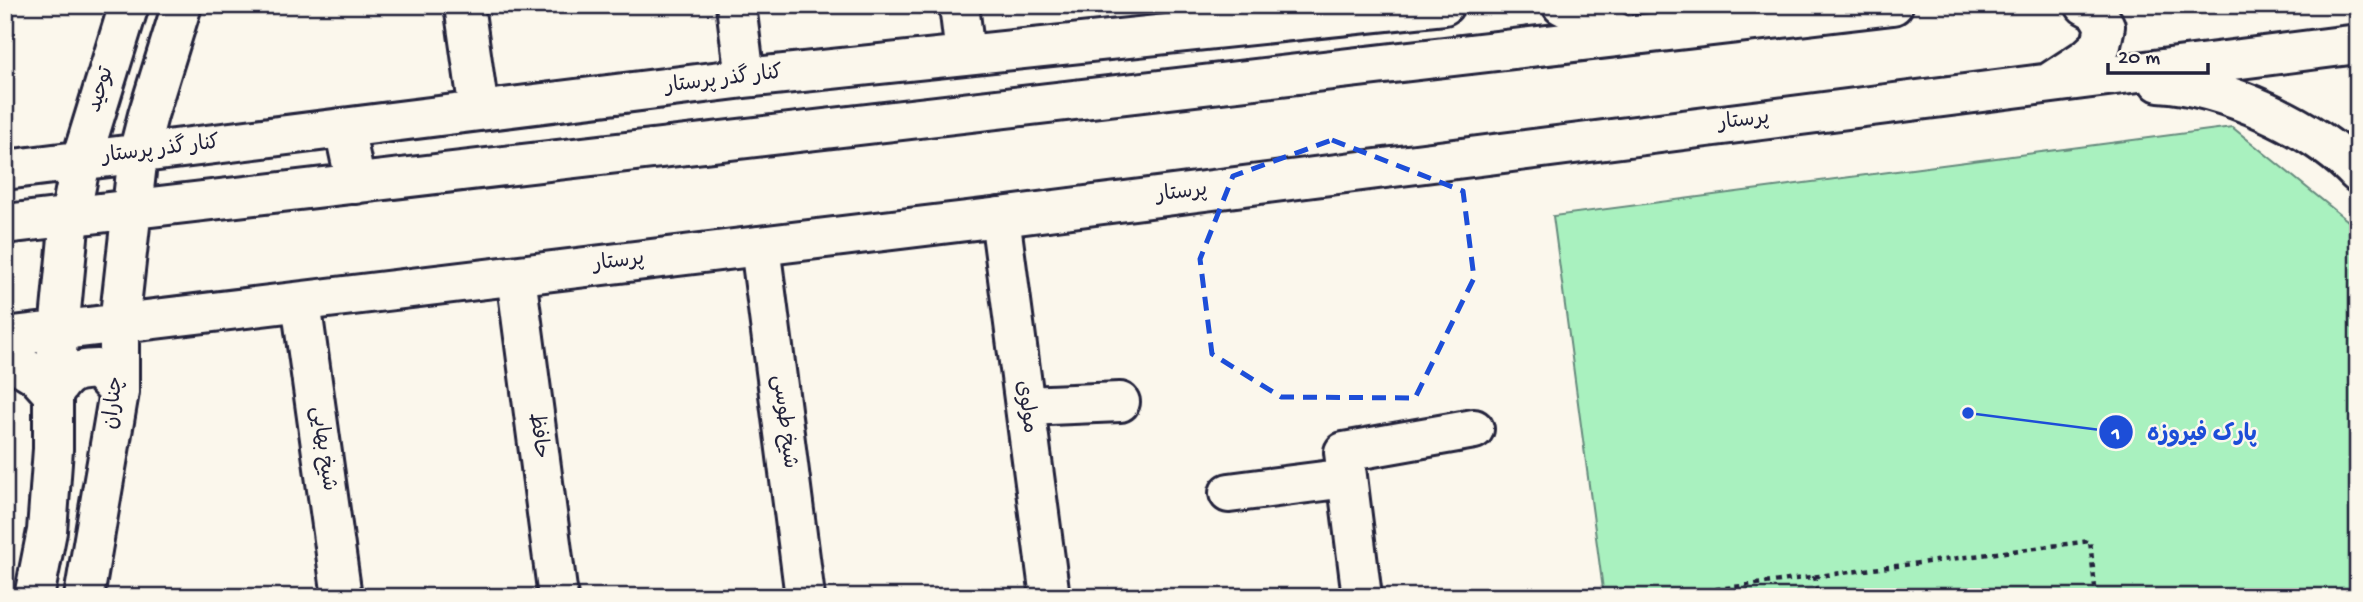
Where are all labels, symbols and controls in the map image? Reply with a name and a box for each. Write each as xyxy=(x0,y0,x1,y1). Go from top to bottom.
scale bar xyxy=(2108,32,2207,76)
text: 20 m xyxy=(2118,47,2160,72)
street label: کنار گذر پرستار xyxy=(662,58,784,101)
street label: توحید xyxy=(83,63,121,116)
street label: پرستار xyxy=(1715,106,1771,138)
street label: کنار گذر پرستار xyxy=(99,128,221,171)
street label: پرستار xyxy=(1153,178,1209,210)
street label: پرستار xyxy=(590,247,646,279)
street label: شیخ طوسی xyxy=(765,374,801,470)
street label: چناران xyxy=(100,375,130,431)
street label: مولوی xyxy=(1009,379,1041,435)
street label: شیخ بهایی xyxy=(304,405,340,493)
callout: پارک فیروزه xyxy=(2098,410,2271,454)
street label: حافظ xyxy=(522,412,552,460)
text: پارک فیروزه xyxy=(2147,420,2257,449)
text: 1 xyxy=(2111,423,2120,448)

